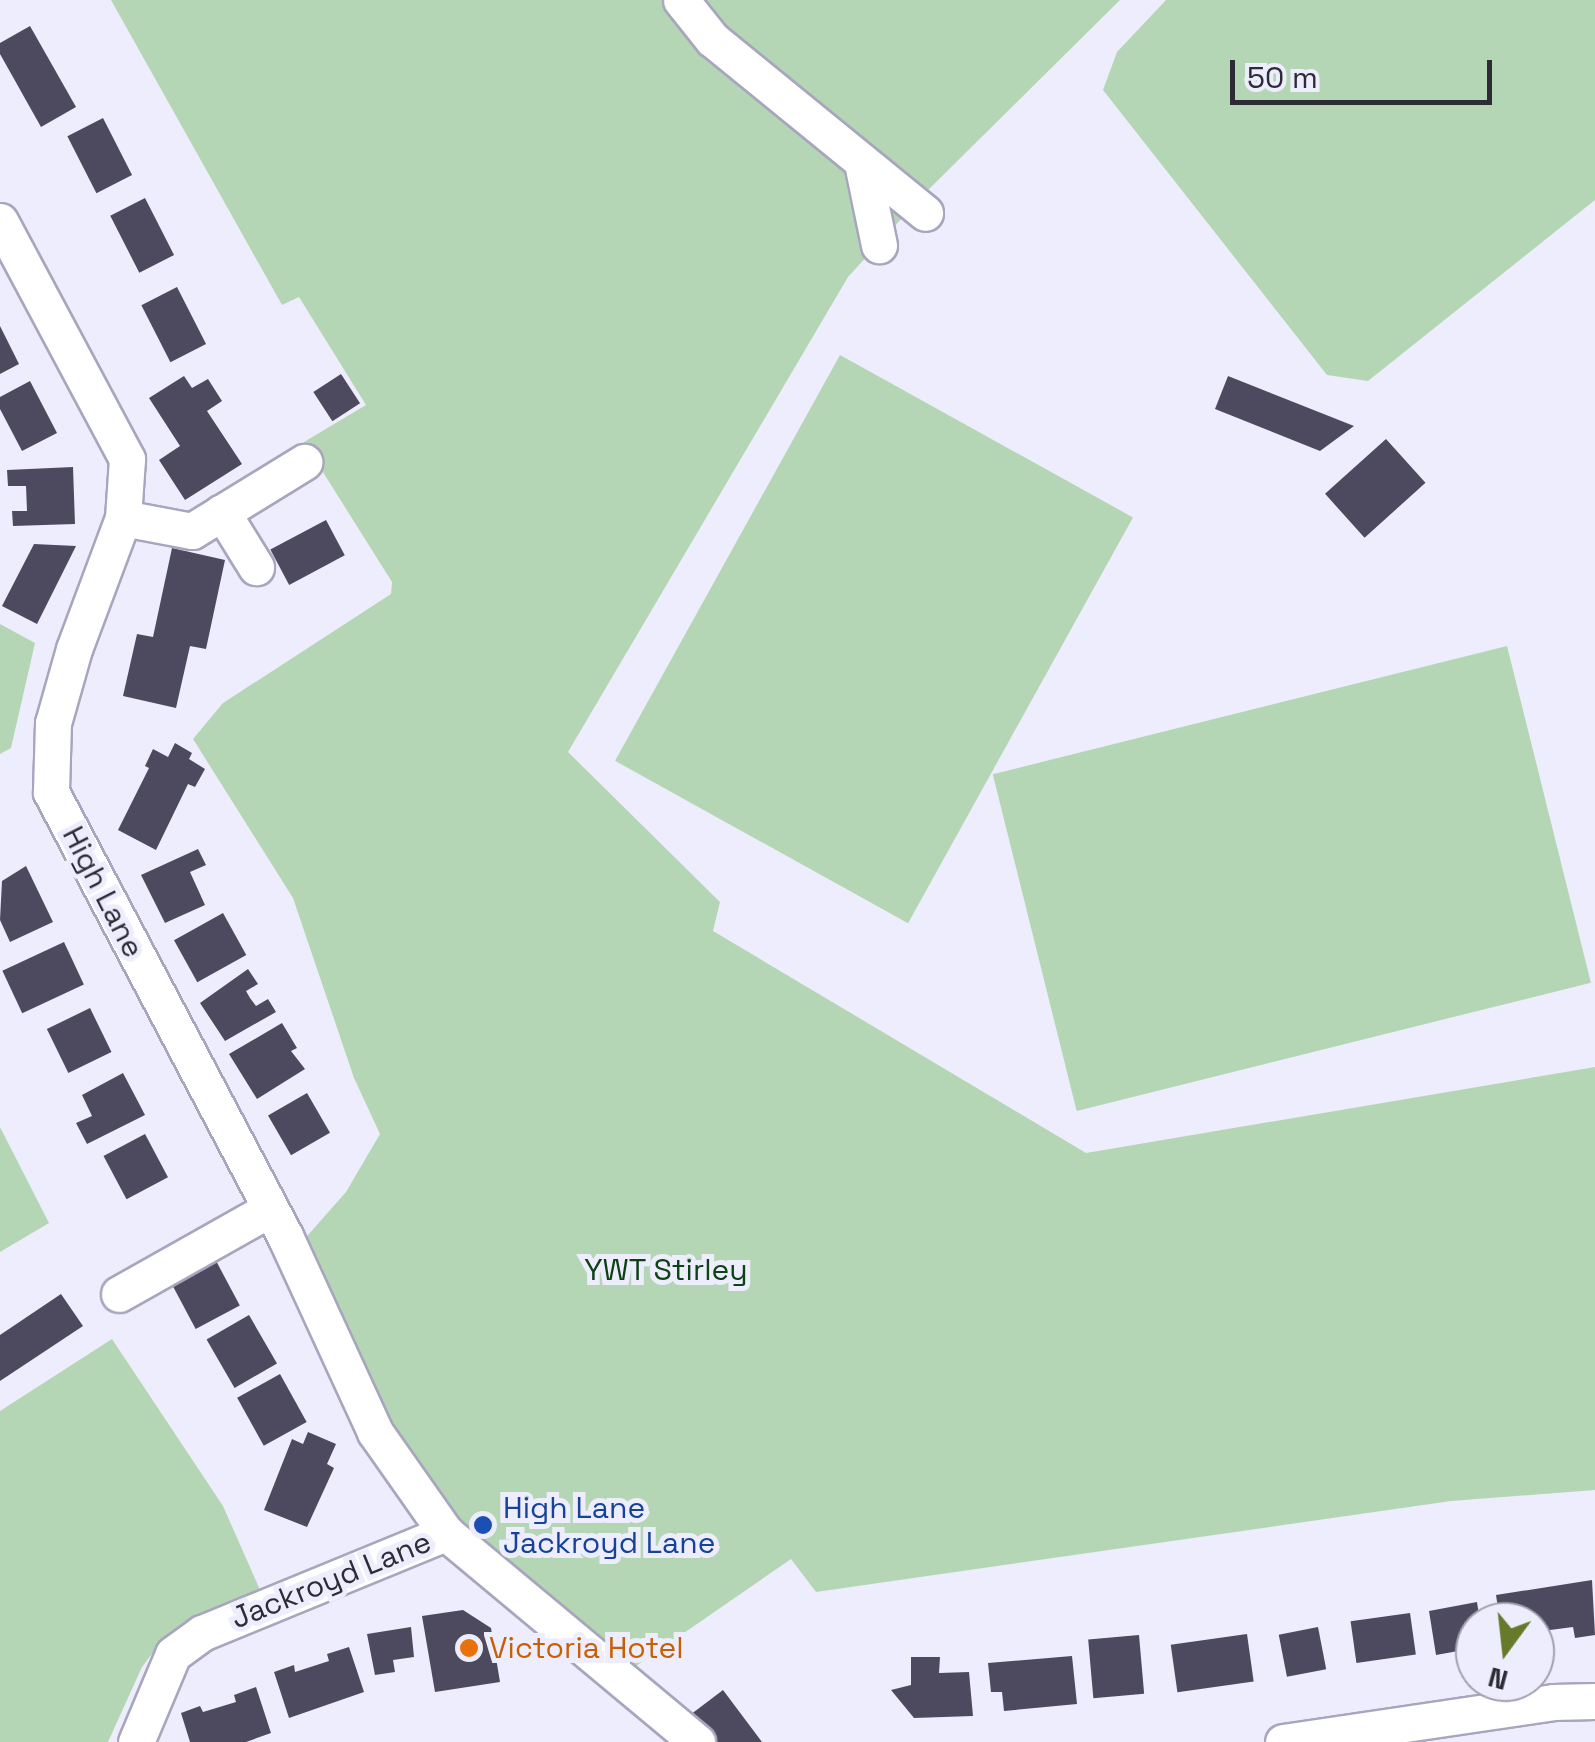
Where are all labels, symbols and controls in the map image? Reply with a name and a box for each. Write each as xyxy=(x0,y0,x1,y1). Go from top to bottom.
scale bar xyxy=(1235,40,1498,102)
text: 50 m xyxy=(1247,58,1318,97)
street label: High Lane xyxy=(55,820,151,964)
park label: YWT Stirley xyxy=(584,1252,748,1288)
place label: High Lane Jackroyd Lane xyxy=(503,1490,715,1560)
marker: High Lane Jackroyd Lane xyxy=(472,1514,494,1536)
street label: Jackroyd Lane xyxy=(226,1524,436,1636)
north arrow xyxy=(1455,1602,1555,1702)
place label: Victoria Hotel xyxy=(489,1630,684,1666)
marker: Victoria Hotel xyxy=(458,1637,480,1659)
text: N xyxy=(1484,1659,1511,1699)

